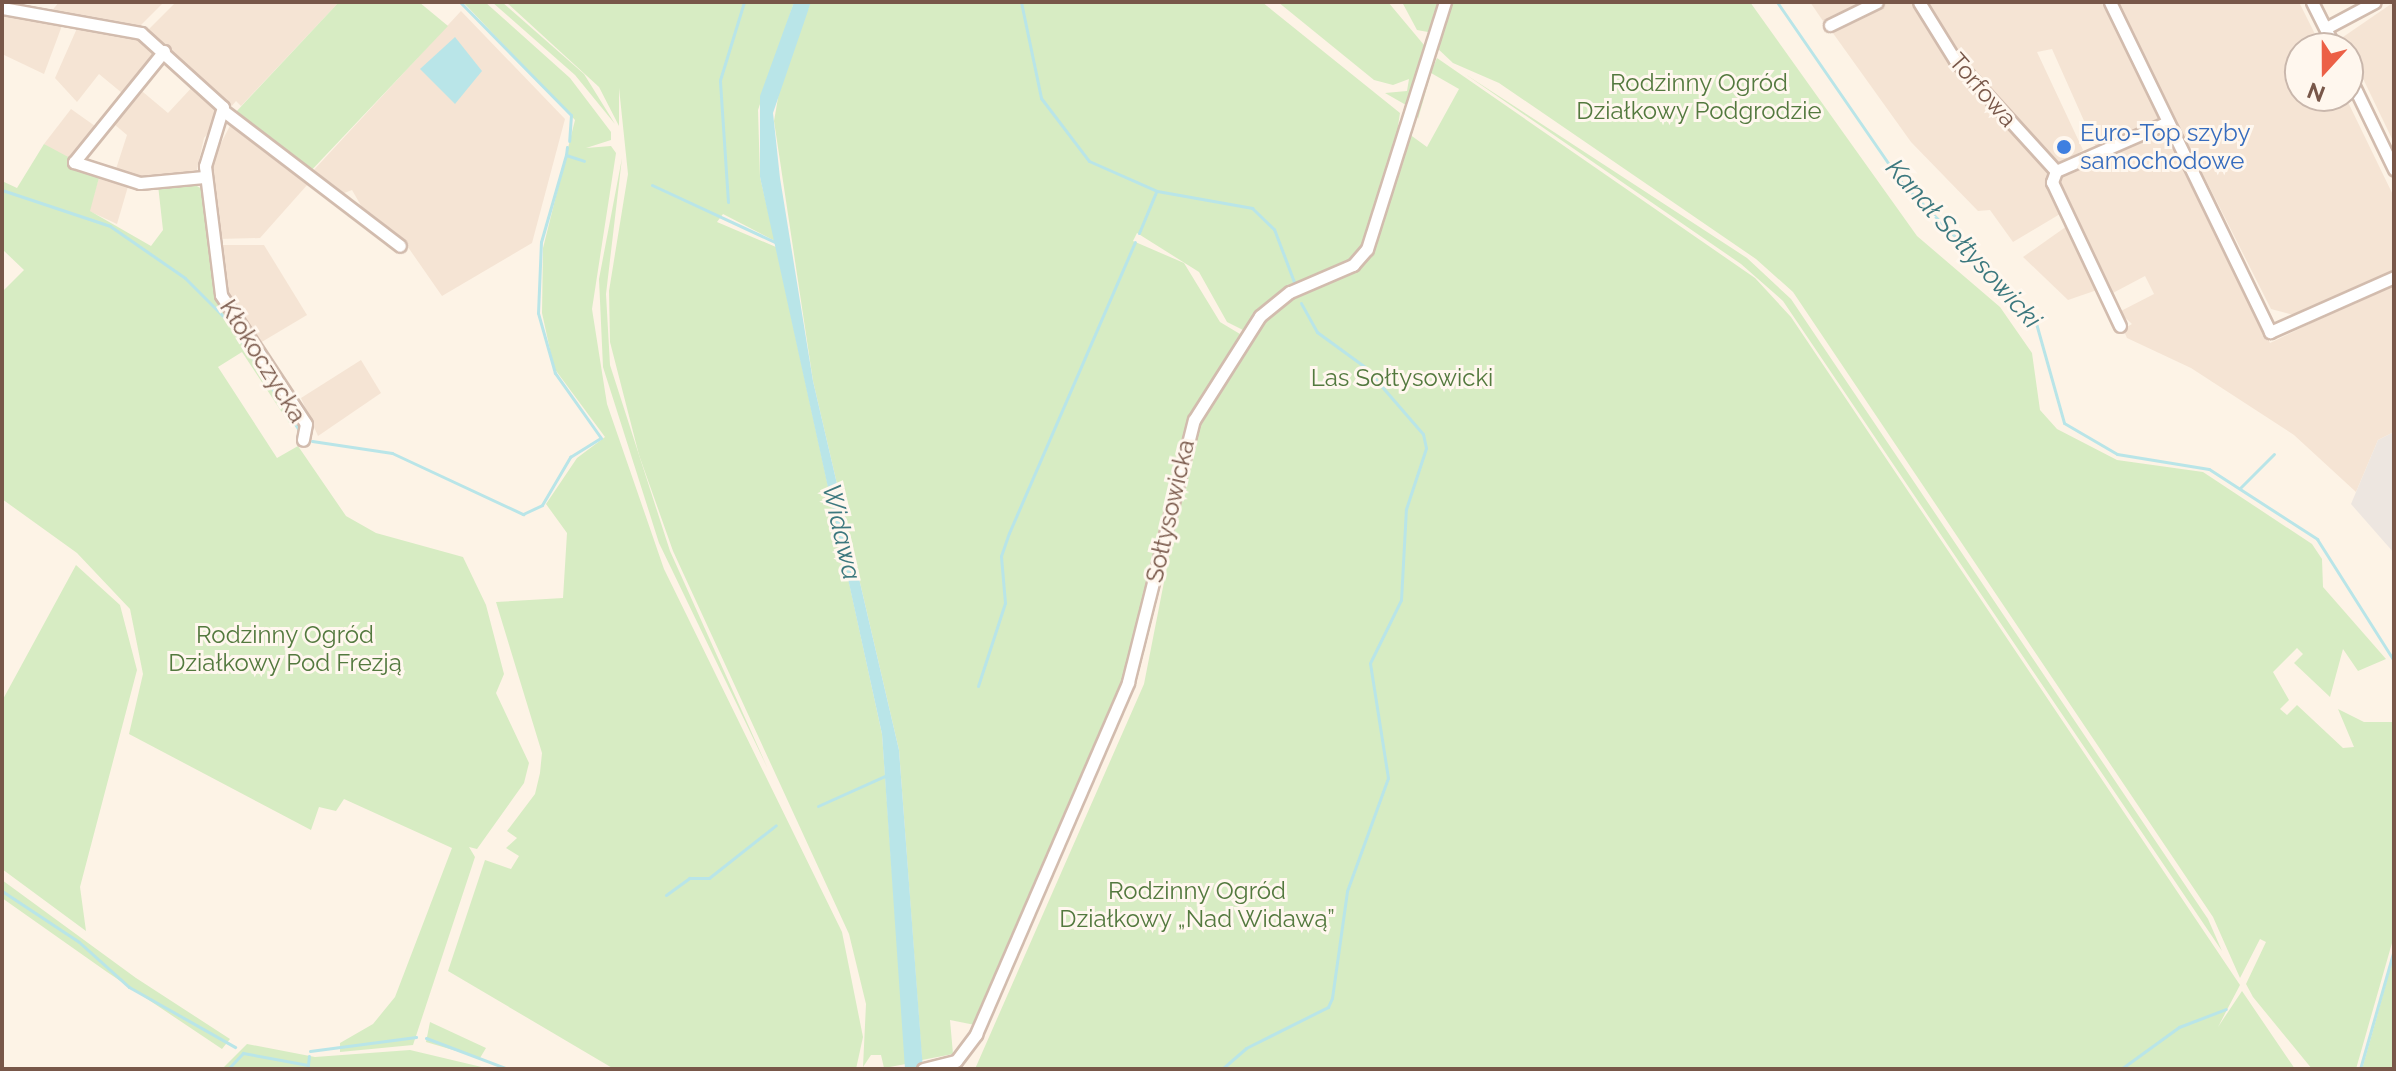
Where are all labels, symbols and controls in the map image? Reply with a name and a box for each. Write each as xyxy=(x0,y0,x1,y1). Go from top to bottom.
north arrow xyxy=(2284,32,2364,112)
street label: Torfowa xyxy=(1943,47,2023,133)
park label: Rodzinny Ogród Działkowy Podgrodzie xyxy=(1576,69,1822,125)
text: N xyxy=(2304,77,2329,108)
place label: Euro-Top szyby samochodowe xyxy=(2080,119,2250,175)
marker: Euro-Top szyby samochodowe xyxy=(2055,138,2073,156)
water label: Kanał Sołtysowicki xyxy=(1879,153,2047,335)
street label: Kłokoczycka xyxy=(214,294,312,428)
park label: Las Sołtysowicki xyxy=(1311,364,1493,392)
street label: Sołtysowicka xyxy=(1140,437,1200,585)
water label: Widawa xyxy=(815,481,867,583)
park label: Rodzinny Ogród Działkowy Pod Frezją xyxy=(168,621,402,677)
park label: Rodzinny Ogród Działkowy „Nad Widawą” xyxy=(1059,877,1335,933)

